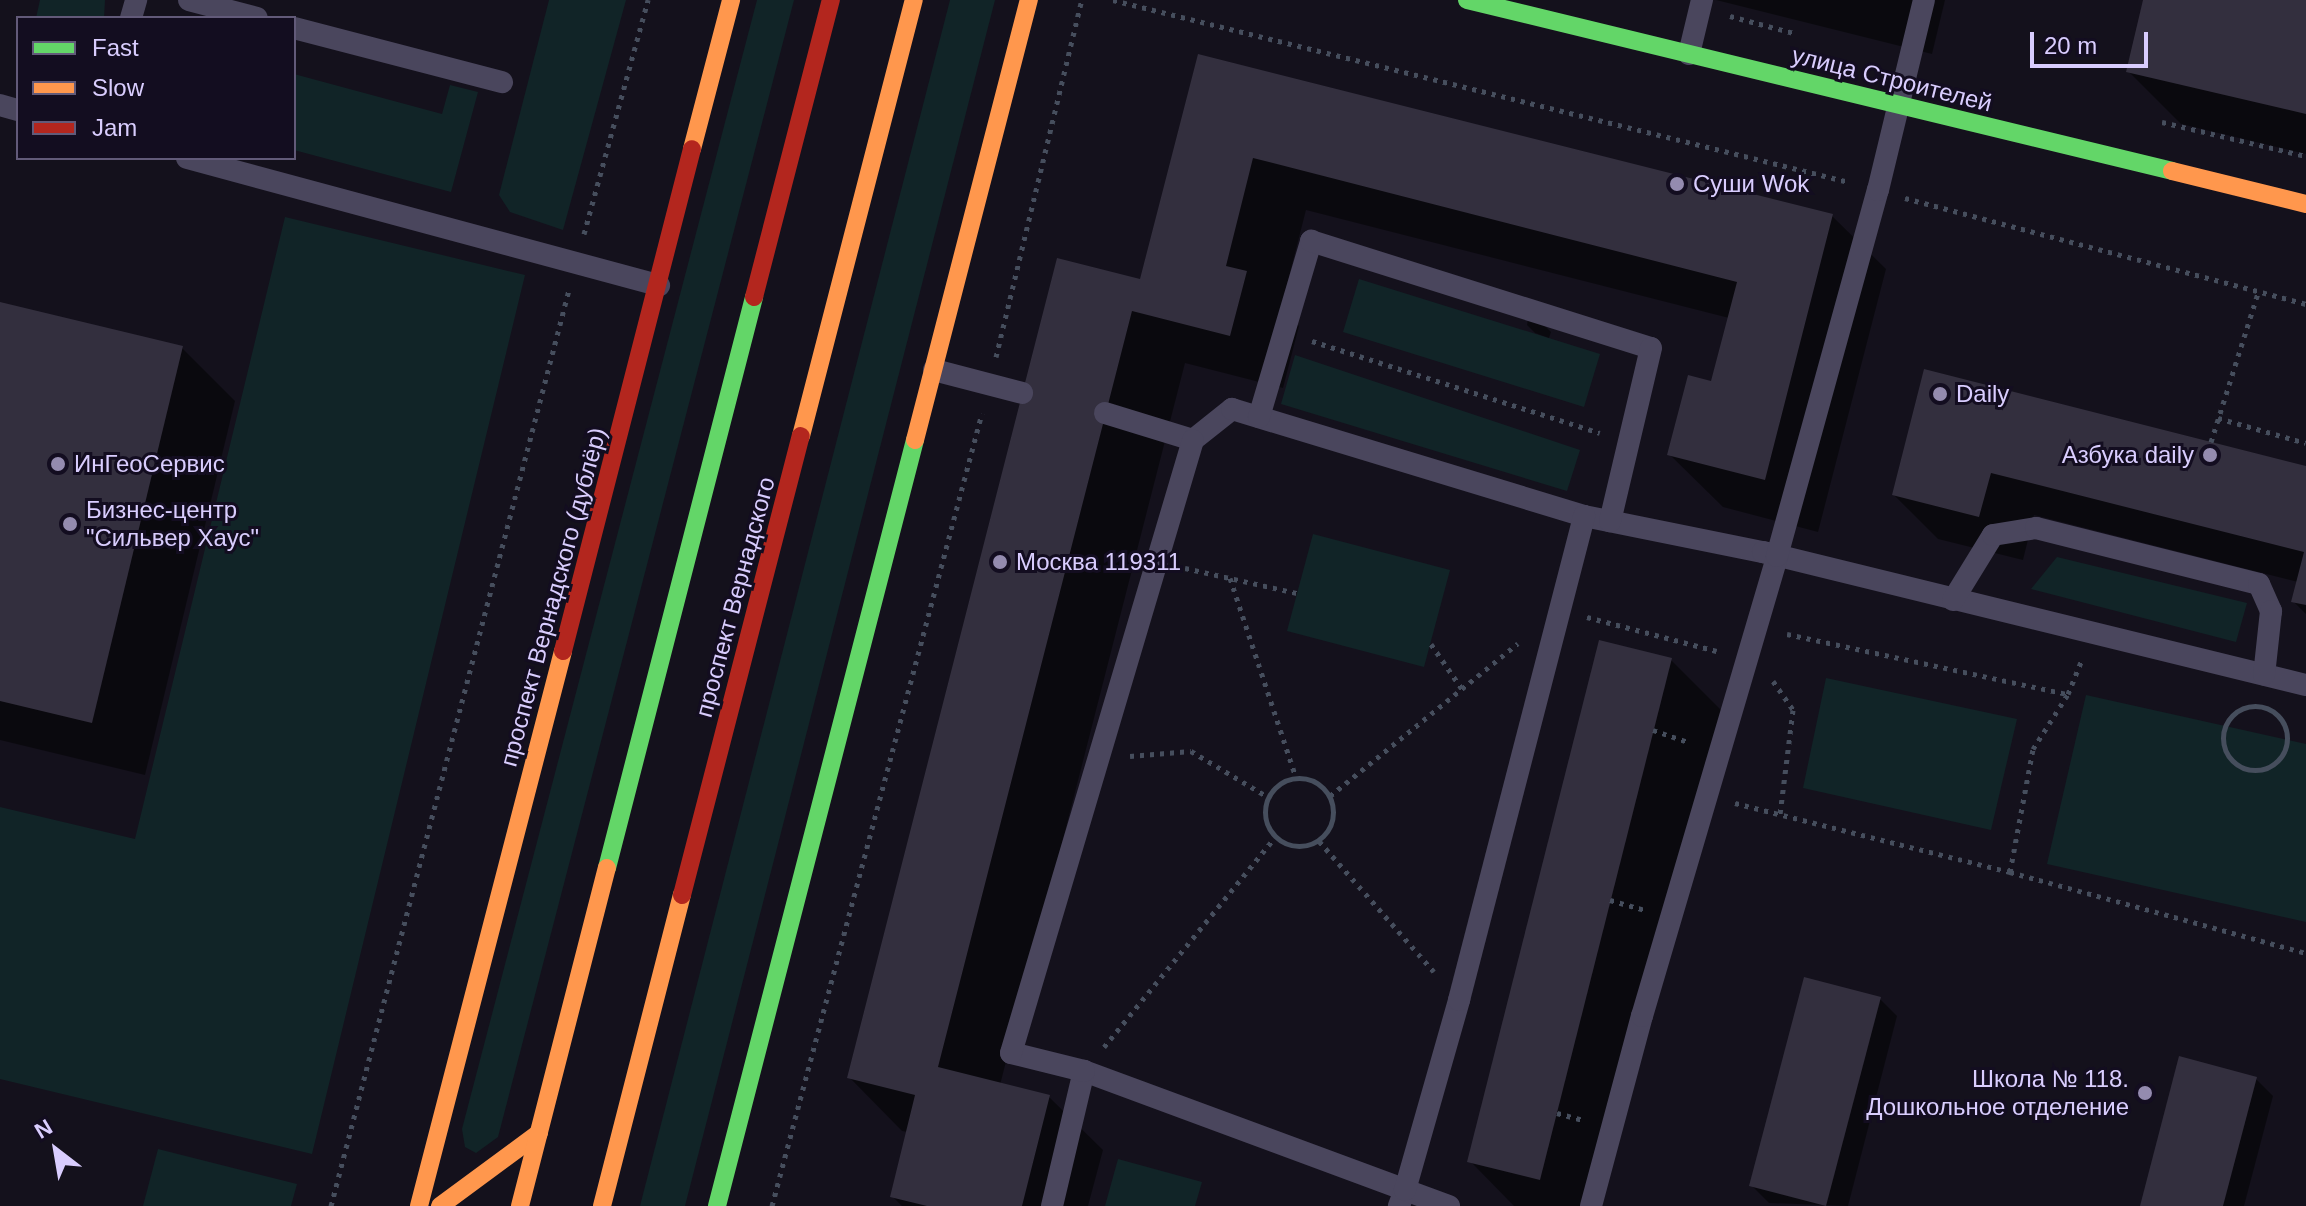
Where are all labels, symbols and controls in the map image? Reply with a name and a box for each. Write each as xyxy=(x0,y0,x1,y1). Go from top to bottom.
legend xyxy=(16,16,296,160)
scale bar xyxy=(2034,16,2152,66)
text: 20 m xyxy=(2044,32,2097,59)
text: Fast xyxy=(92,34,139,61)
street label: улица Строителей xyxy=(1789,40,1995,118)
text: Slow xyxy=(92,74,144,101)
text: Jam xyxy=(92,114,137,141)
place label: Суши Wok xyxy=(1693,170,1809,198)
marker: Суши Wok xyxy=(1668,175,1686,193)
place label: Daily xyxy=(1956,380,2009,408)
marker: Daily xyxy=(1931,385,1949,403)
street label: проспект Вернадского (дублёр) xyxy=(494,424,612,770)
place label: Азбука daily xyxy=(2062,441,2194,469)
marker: Азбука daily xyxy=(2201,446,2219,464)
place label: ИнГеоСервис xyxy=(74,450,225,478)
marker: ИнГеоСервис xyxy=(49,455,67,473)
street label: проспект Вернадского xyxy=(689,474,781,720)
place label: Бизнес-центр "Сильвер Хаус" xyxy=(86,496,259,552)
marker: Бизнес-центр "Сильвер Хаус" xyxy=(61,515,79,533)
place label: Москва 119311 xyxy=(1016,548,1181,576)
marker: Москва 119311 xyxy=(991,553,1009,571)
place label: Школа № 118. Дошкольное отделение xyxy=(1866,1065,2129,1121)
marker: Школа № 118. Дошкольное отделение xyxy=(2136,1084,2154,1102)
north arrow xyxy=(16,1110,96,1190)
text: N xyxy=(30,1114,57,1144)

